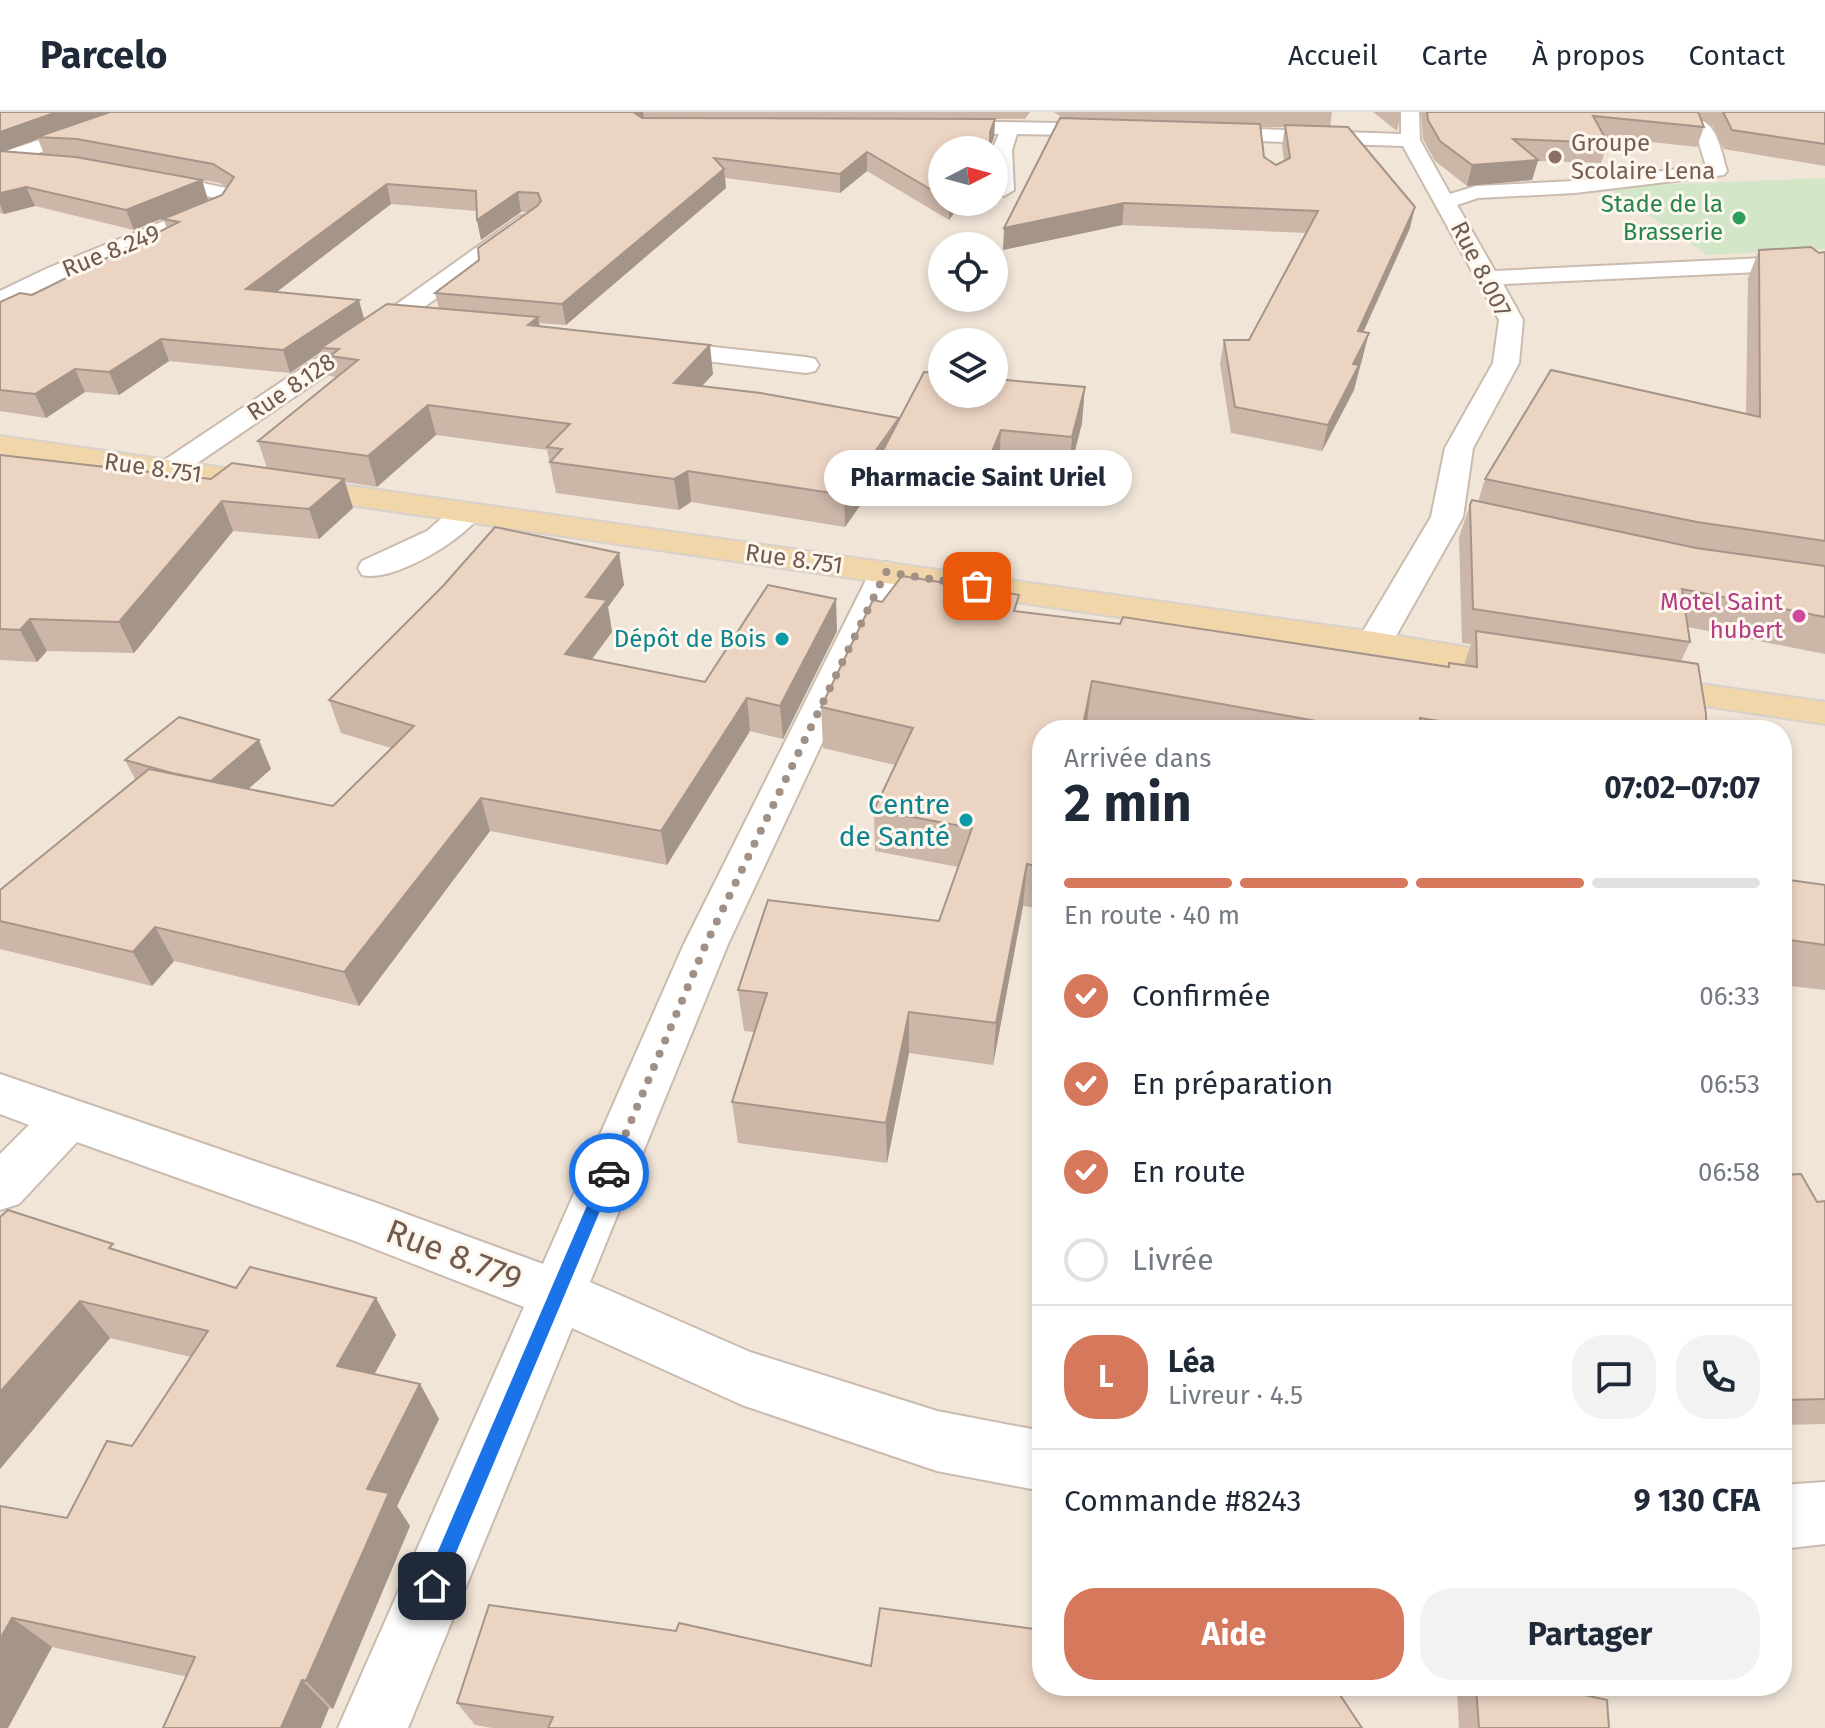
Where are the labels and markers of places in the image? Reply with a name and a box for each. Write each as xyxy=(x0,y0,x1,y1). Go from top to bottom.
place label: Groupe Scolaire Lena xyxy=(1571,129,1715,185)
marker: Groupe Scolaire Lena xyxy=(1546,148,1564,166)
place label: Stade de la Brasserie xyxy=(1601,190,1723,246)
marker: Stade de la Brasserie xyxy=(1730,209,1748,227)
callout: Pharmacie Saint Uriel xyxy=(823,450,1131,506)
pin xyxy=(943,552,1011,620)
place label: Motel Saint hubert xyxy=(1660,588,1783,644)
marker: Motel Saint hubert xyxy=(1790,607,1808,625)
place label: Dépôt de Bois xyxy=(614,625,766,653)
marker: Dépôt de Bois xyxy=(773,630,791,648)
place label: Centre de Santé xyxy=(839,788,950,853)
marker: Centre de Santé xyxy=(957,811,975,829)
pin xyxy=(398,1552,466,1620)

